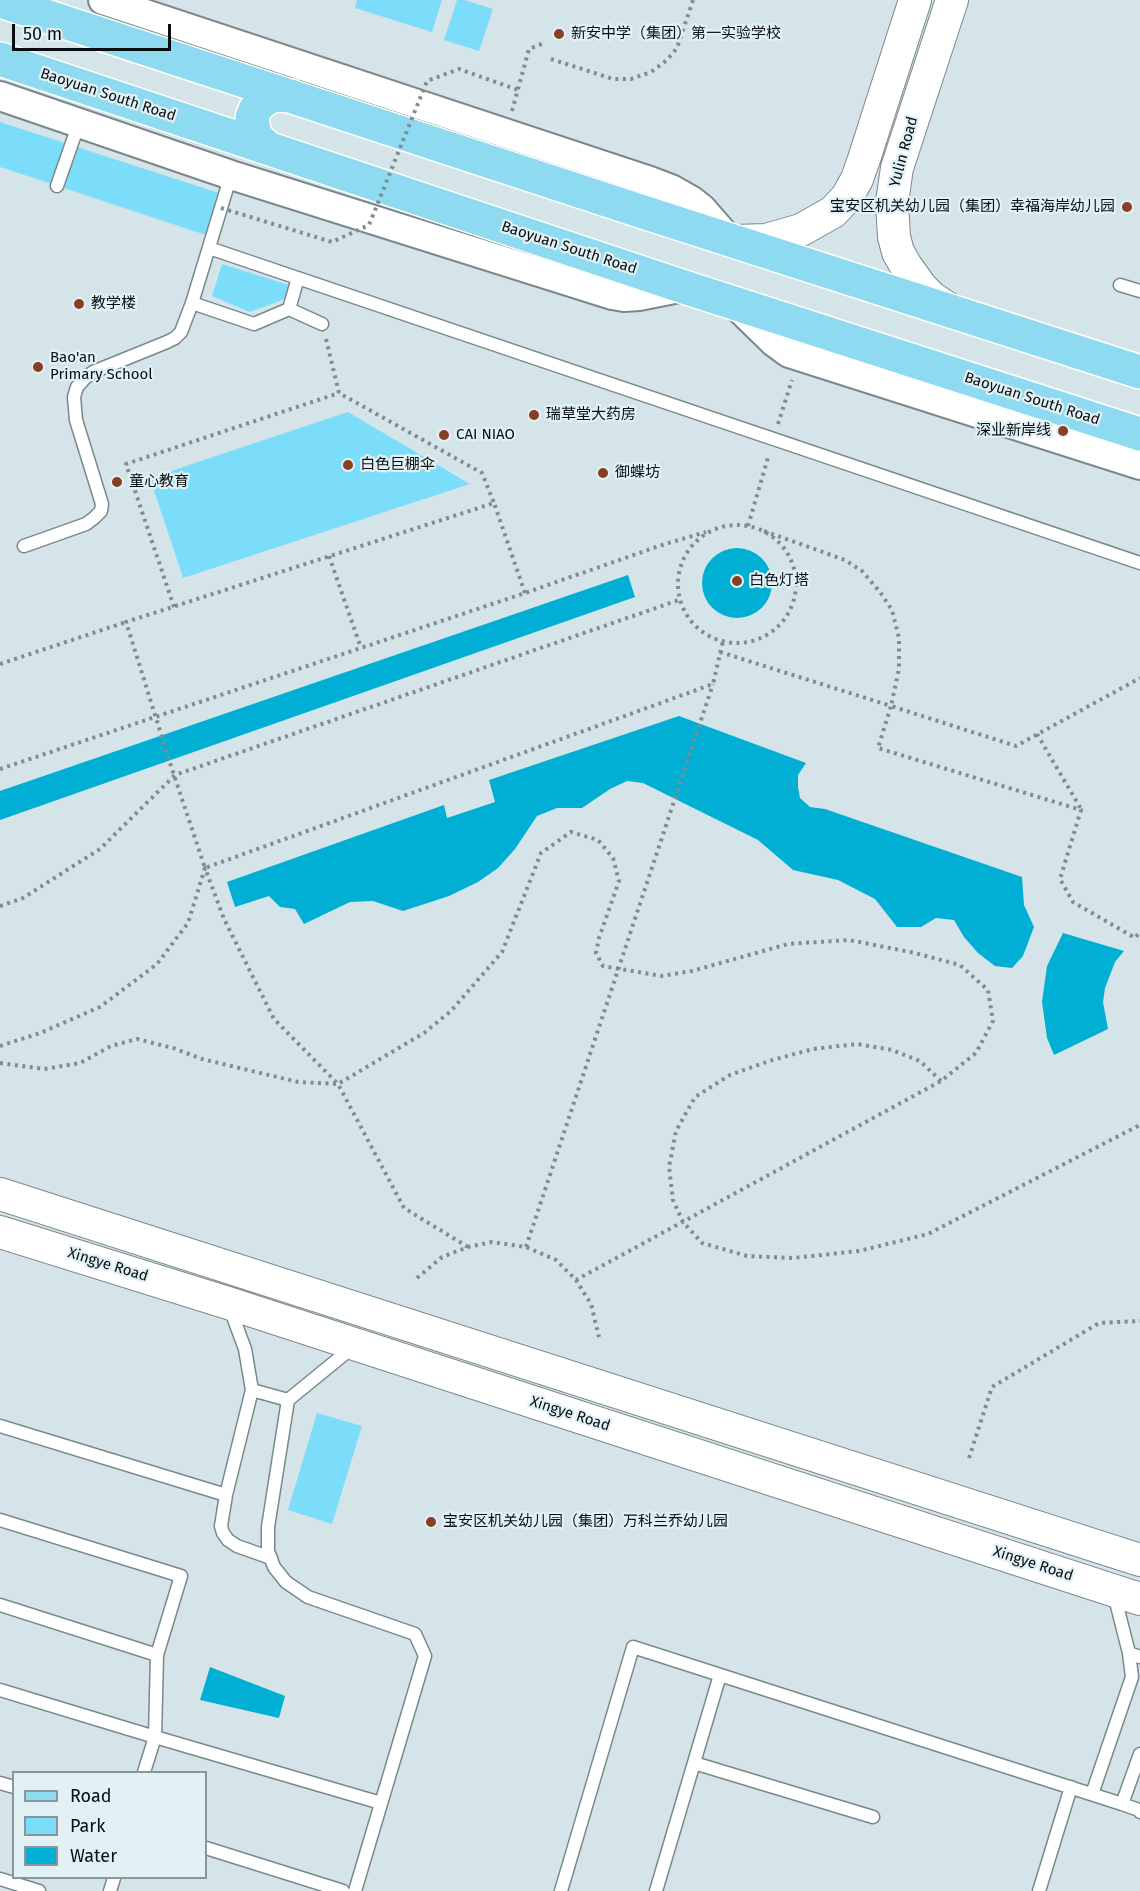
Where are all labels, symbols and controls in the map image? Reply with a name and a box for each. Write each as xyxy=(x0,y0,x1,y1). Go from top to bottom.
scale bar xyxy=(15,12,174,50)
text: 50 m xyxy=(23,23,62,45)
place label: 新安中学（集团）第一实验学校 xyxy=(571,25,781,43)
marker: 新安中学（集团）第一实验学校 xyxy=(552,27,566,41)
street label: Baoyuan South Road xyxy=(38,65,178,125)
street label: Yulin Road xyxy=(886,115,922,189)
place label: 宝安区机关幼儿园（集团）幸福海岸幼儿园 xyxy=(830,198,1115,216)
marker: 宝安区机关幼儿园（集团）幸福海岸幼儿园 xyxy=(1120,200,1134,214)
street label: Baoyuan South Road xyxy=(499,218,639,278)
place label: 教学楼 xyxy=(91,295,136,313)
marker: 教学楼 xyxy=(72,297,86,311)
place label: Bao'an Primary School xyxy=(50,349,153,384)
marker: Bao'an Primary School xyxy=(31,360,45,374)
street label: Baoyuan South Road xyxy=(962,369,1102,429)
place label: 瑞草堂大药房 xyxy=(546,406,636,424)
marker: 瑞草堂大药房 xyxy=(527,408,541,422)
place label: 深业新岸线 xyxy=(976,422,1051,440)
marker: 深业新岸线 xyxy=(1056,424,1070,438)
place label: CAI NIAO xyxy=(456,426,515,444)
marker: CAI NIAO xyxy=(437,428,451,442)
place label: 白色巨棚伞 xyxy=(360,456,435,474)
marker: 白色巨棚伞 xyxy=(341,458,355,472)
place label: 御蝶坊 xyxy=(615,464,660,482)
marker: 御蝶坊 xyxy=(596,466,610,480)
place label: 童心教育 xyxy=(129,473,189,491)
marker: 童心教育 xyxy=(110,475,124,489)
place label: 白色灯塔 xyxy=(749,572,809,590)
marker: 白色灯塔 xyxy=(730,574,744,588)
street label: Xingye Road xyxy=(66,1244,150,1286)
street label: Xingye Road xyxy=(528,1393,612,1435)
place label: 宝安区机关幼儿园（集团）万科兰乔幼儿园 xyxy=(443,1513,728,1531)
marker: 宝安区机关幼儿园（集团）万科兰乔幼儿园 xyxy=(424,1515,438,1529)
street label: Xingye Road xyxy=(991,1543,1075,1585)
legend xyxy=(12,1771,207,1879)
text: Road xyxy=(70,1785,112,1807)
text: Park xyxy=(70,1815,105,1837)
text: Water xyxy=(70,1845,117,1867)

